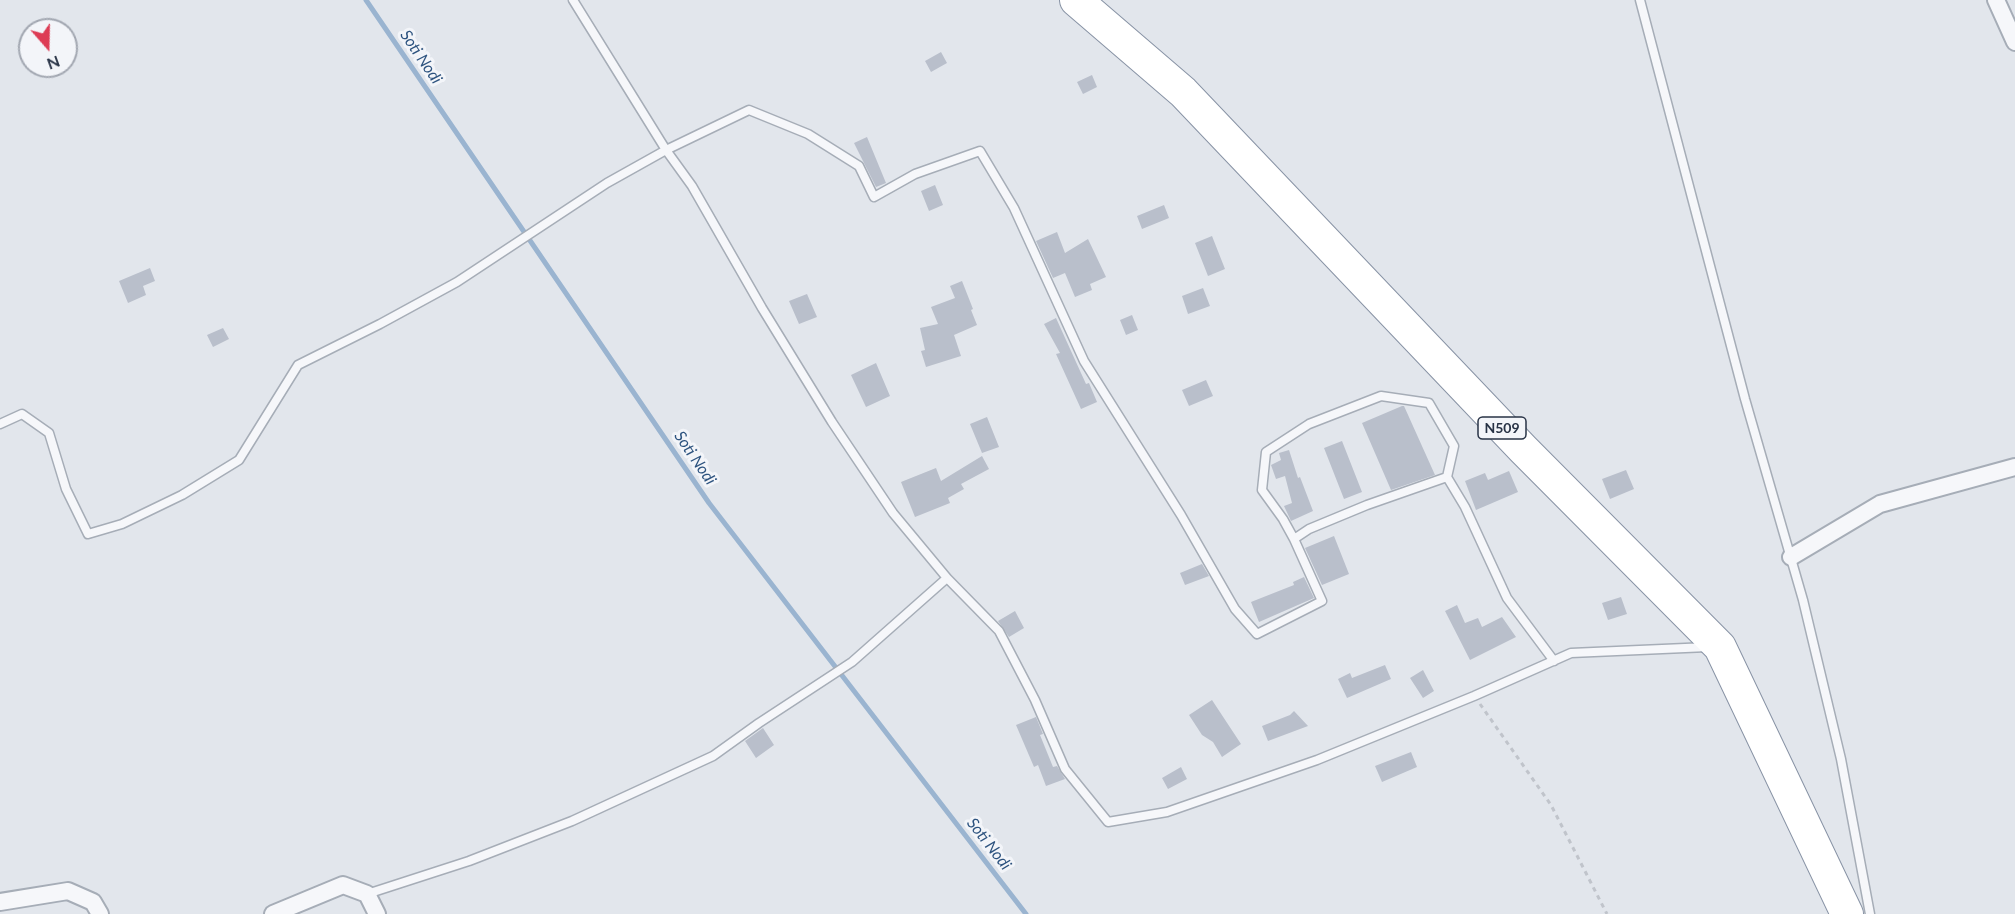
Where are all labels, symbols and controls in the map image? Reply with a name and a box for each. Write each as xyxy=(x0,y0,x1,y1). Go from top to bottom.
north arrow xyxy=(18,18,78,78)
water label: Soti Nodi xyxy=(396,26,446,88)
text: N xyxy=(45,52,63,75)
road number: N509 xyxy=(1478,417,1526,439)
water label: Soti Nodi xyxy=(670,427,720,489)
water label: Soti Nodi xyxy=(963,814,1015,874)

